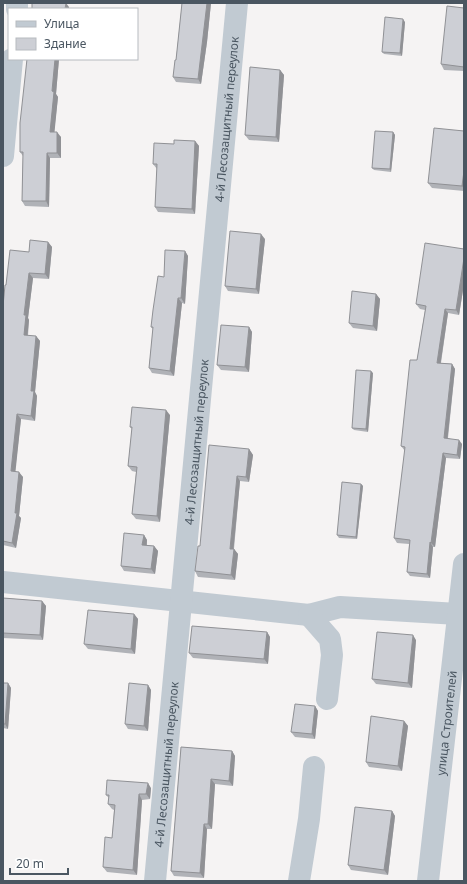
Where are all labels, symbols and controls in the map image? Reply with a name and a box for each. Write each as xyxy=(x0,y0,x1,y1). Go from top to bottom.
legend xyxy=(8,8,138,60)
text: Улица xyxy=(44,15,79,32)
text: Здание xyxy=(44,35,87,52)
street label: 4-й Лесозащитный переулок xyxy=(210,35,242,203)
street label: 4-й Лесозащитный переулок xyxy=(180,358,212,525)
street label: улица Строителей xyxy=(432,670,460,776)
street label: 4-й Лесозащитный переулок xyxy=(150,680,182,848)
scale bar xyxy=(10,850,68,876)
text: 20 m xyxy=(16,855,44,872)

